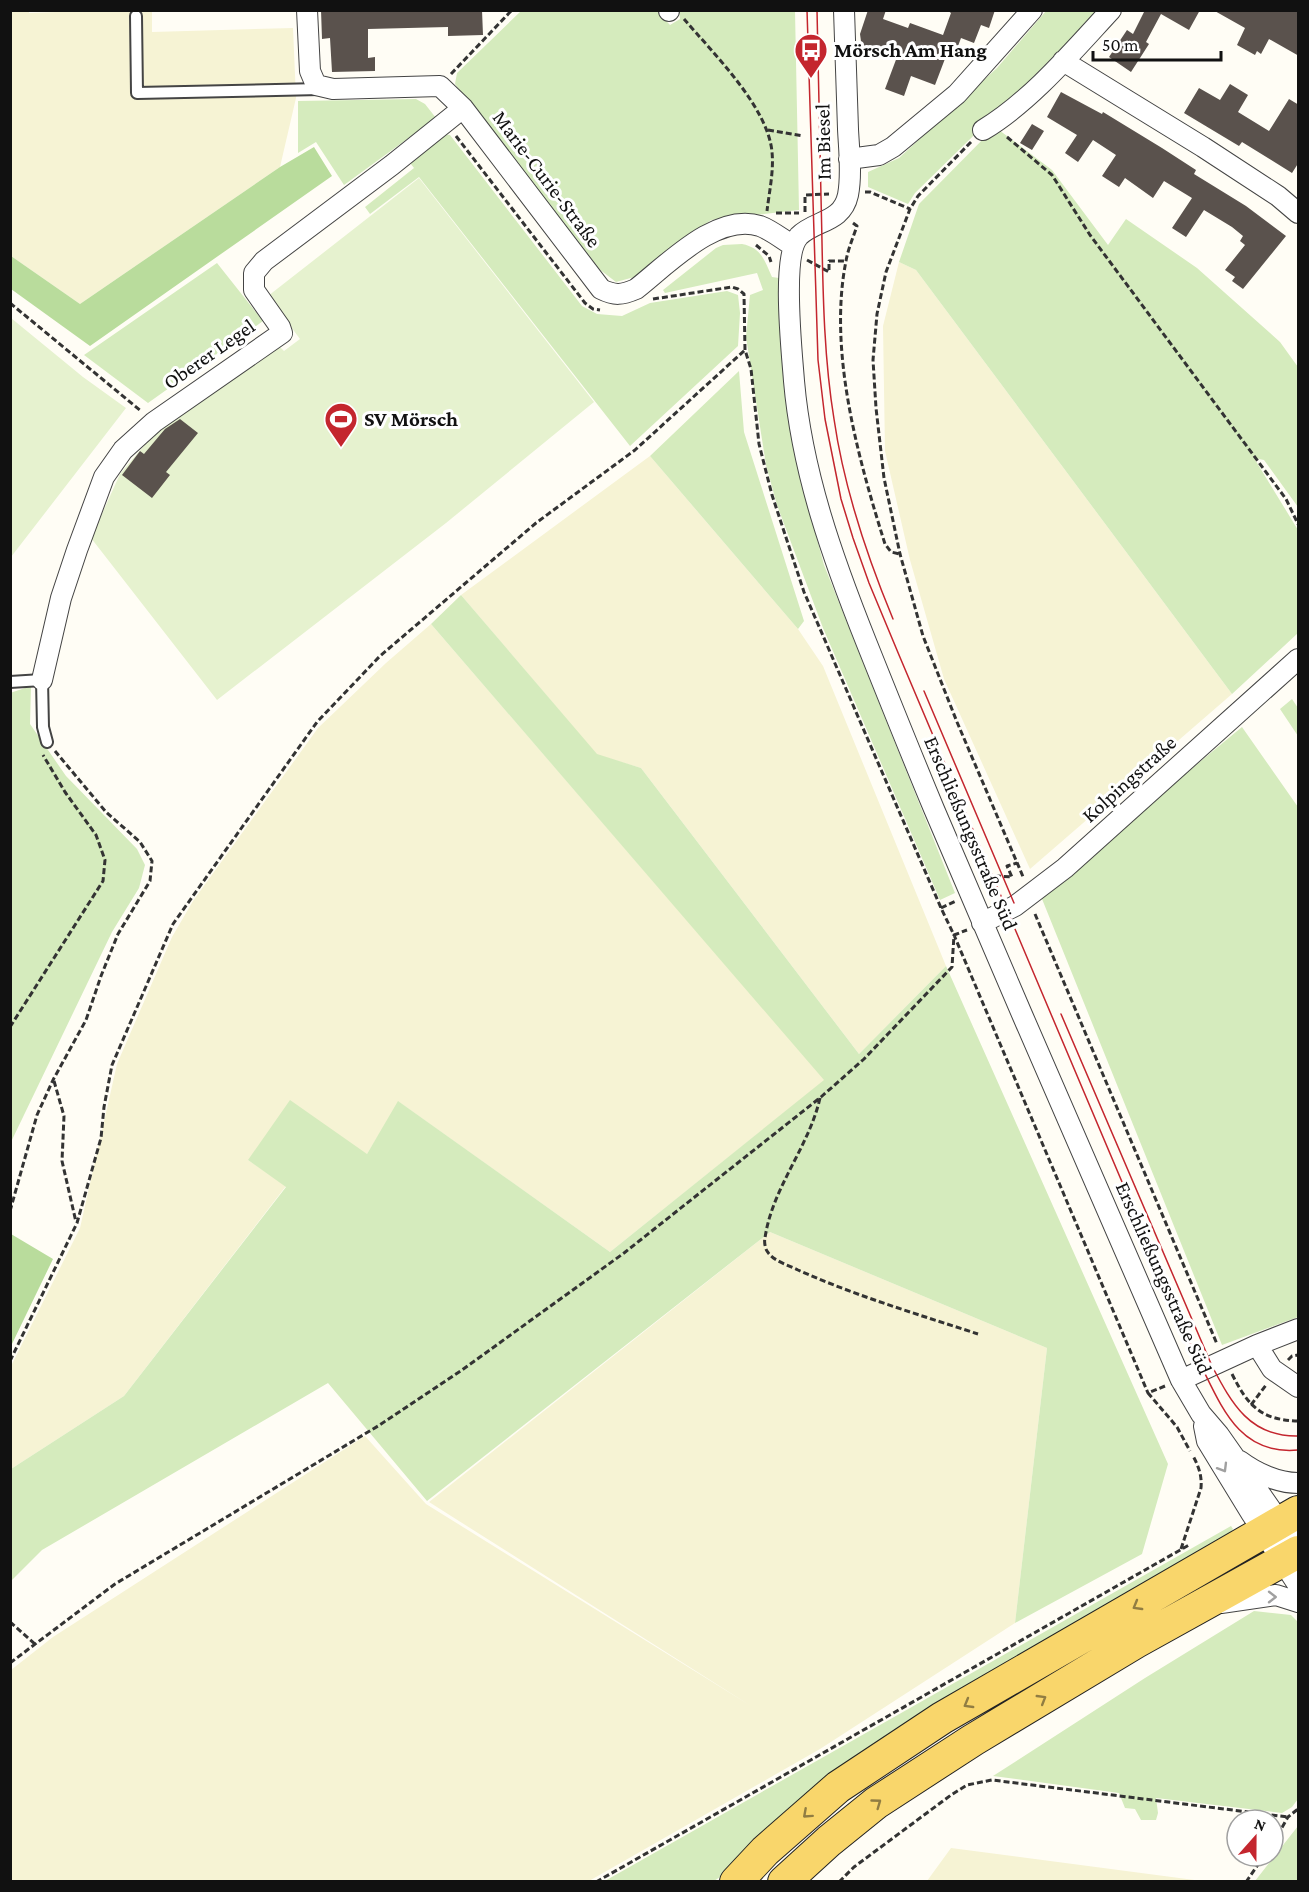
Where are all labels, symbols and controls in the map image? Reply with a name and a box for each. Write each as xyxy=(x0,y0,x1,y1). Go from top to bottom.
scale bar xyxy=(1093,24,1220,62)
bus stop icon: Mörsch Am Hang xyxy=(793,32,829,79)
text: 50 m xyxy=(1102,35,1139,55)
place label: Mörsch Am Hang xyxy=(834,38,987,62)
street label: Im Biesel xyxy=(810,104,836,180)
street label: Marie-Curie-Straße xyxy=(488,106,606,252)
street label: Oberer Legel xyxy=(159,314,259,394)
sports icon: SV Mörsch xyxy=(323,401,359,448)
place label: SV Mörsch xyxy=(364,407,458,431)
street label: Kolpingstraße xyxy=(1077,730,1181,828)
street label: Erschließungsstraße Süd xyxy=(919,732,1023,934)
street label: Erschließungsstraße Süd xyxy=(1111,1178,1217,1378)
one-way arrow xyxy=(1216,1462,1228,1472)
one-way arrow xyxy=(1268,1591,1277,1603)
one-way arrow xyxy=(1132,1599,1143,1610)
one-way arrow xyxy=(1036,1694,1046,1706)
one-way arrow xyxy=(964,1696,974,1708)
one-way arrow xyxy=(871,1799,882,1810)
one-way arrow xyxy=(803,1807,814,1818)
north arrow xyxy=(1225,1808,1285,1868)
text: N xyxy=(1252,1815,1268,1834)

